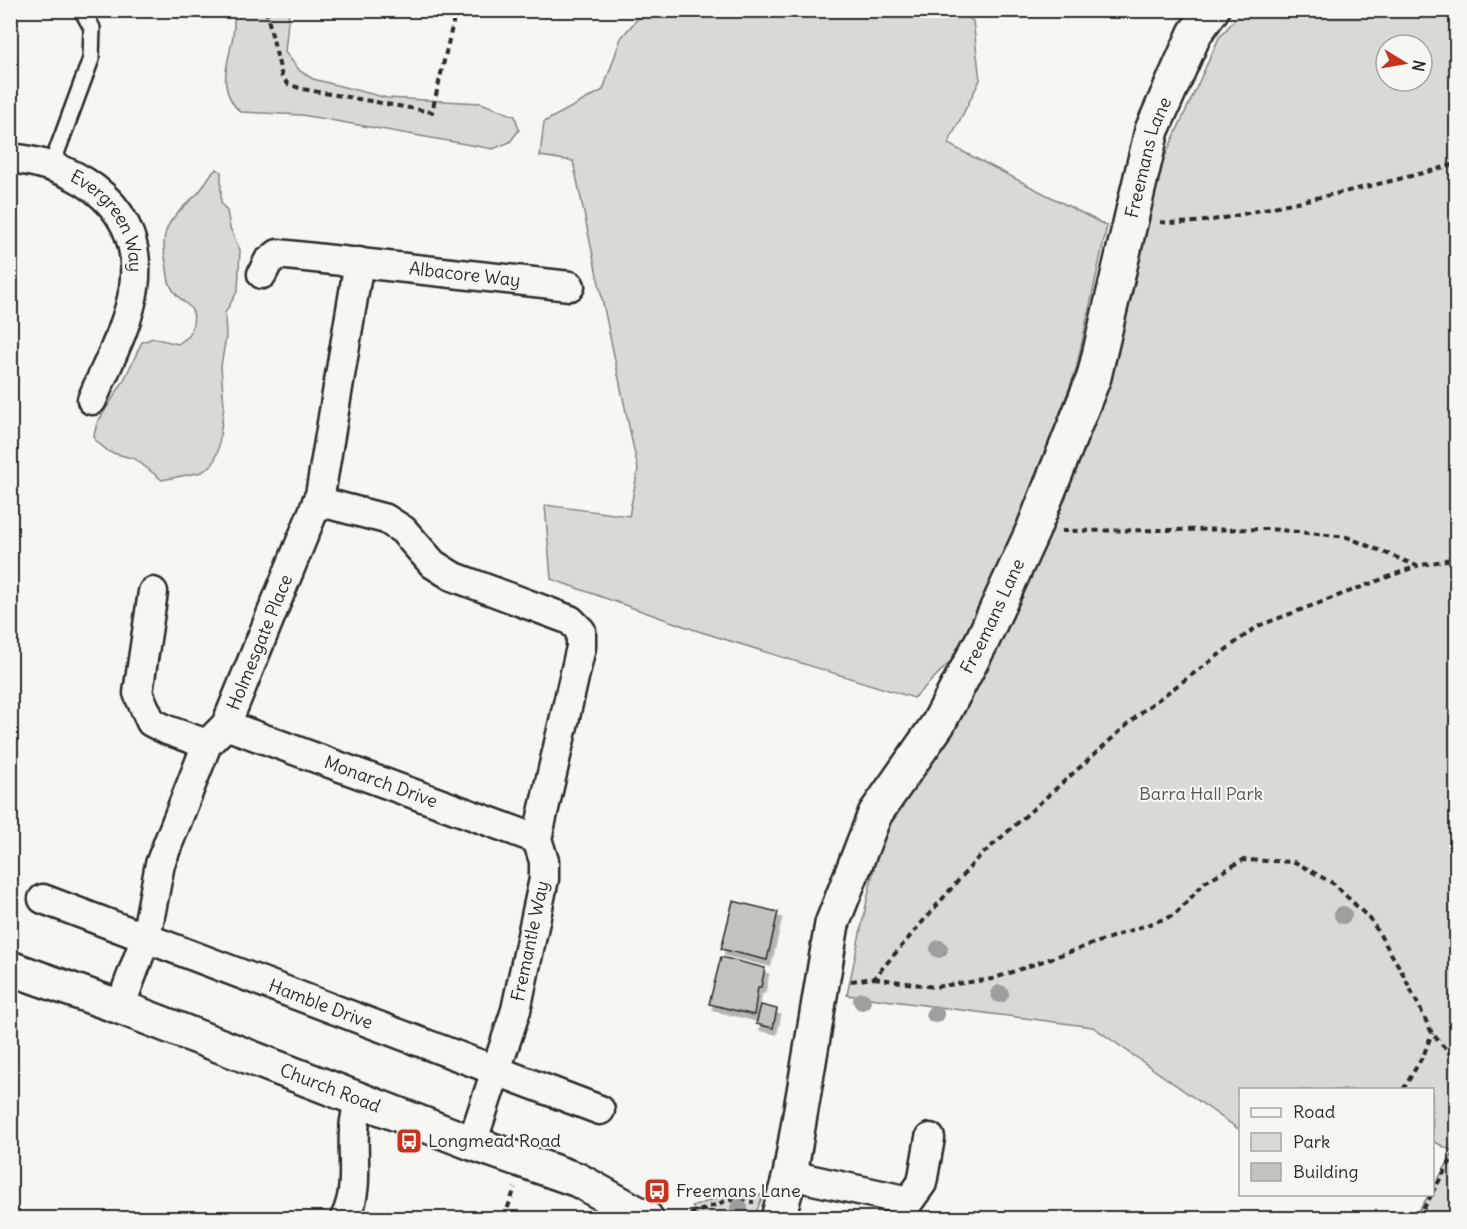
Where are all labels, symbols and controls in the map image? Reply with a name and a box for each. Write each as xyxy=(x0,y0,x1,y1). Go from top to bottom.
north arrow xyxy=(1374,33,1434,93)
text: N xyxy=(1408,59,1430,73)
street label: Freemans Lane xyxy=(1120,93,1176,220)
street label: Evergreen Way xyxy=(67,164,147,272)
street label: Albacore Way xyxy=(408,256,522,291)
street label: Freemans Lane xyxy=(955,555,1029,677)
street label: Holmesgate Place xyxy=(221,571,297,713)
street label: Monarch Drive xyxy=(321,750,441,813)
park label: Barra Hall Park xyxy=(1139,782,1263,805)
street label: Fremantle Way xyxy=(506,879,553,1003)
street label: Hamble Drive xyxy=(266,974,376,1034)
street label: Church Road xyxy=(277,1058,384,1118)
legend xyxy=(1239,1088,1434,1196)
text: Road xyxy=(1293,1100,1336,1123)
bus stop icon: Longmead Road xyxy=(394,1126,424,1156)
place label: Longmead Road xyxy=(428,1129,561,1152)
text: Park xyxy=(1293,1130,1330,1153)
text: Building xyxy=(1293,1160,1358,1183)
bus stop icon: Freemans Lane xyxy=(642,1176,672,1206)
place label: Freemans Lane xyxy=(676,1179,801,1202)

